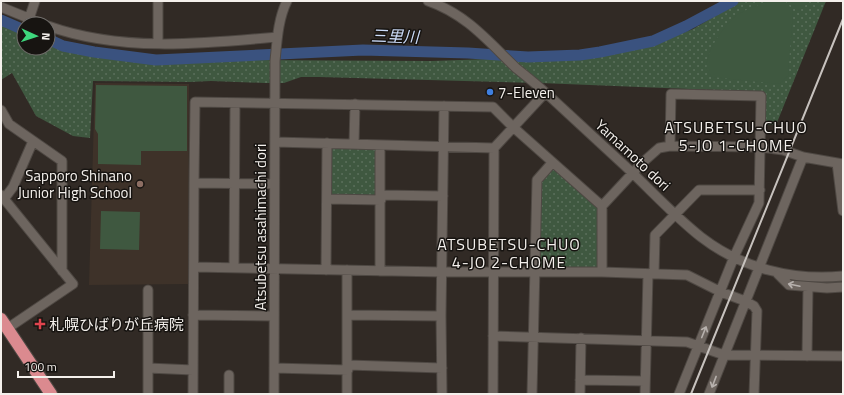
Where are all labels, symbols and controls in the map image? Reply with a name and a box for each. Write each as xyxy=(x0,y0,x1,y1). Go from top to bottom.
north arrow xyxy=(16,16,56,56)
water label: 三里川 xyxy=(371,23,421,49)
text: N xyxy=(38,32,54,41)
place label: 7-Eleven xyxy=(498,81,555,104)
marker: 7-Eleven xyxy=(485,87,495,97)
street label: Yamamoto dori xyxy=(590,114,676,196)
district label: ATSUBETSU-CHUO 5-JO 1-CHOME xyxy=(664,115,808,157)
street label: Atsubetsu asahimachi dori xyxy=(249,144,272,310)
place label: Sapporo Shinano Junior High School xyxy=(17,164,132,204)
marker: Sapporo Shinano Junior High School xyxy=(135,179,145,189)
district label: ATSUBETSU-CHUO 4-JO 2-CHOME xyxy=(437,232,581,274)
one-way arrow xyxy=(788,281,801,289)
place label: 札幌ひばりが丘病院 xyxy=(49,313,184,336)
marker: 札幌ひばりが丘病院 xyxy=(34,318,46,330)
one-way arrow xyxy=(701,326,709,338)
scale bar xyxy=(18,353,114,379)
text: 100 m xyxy=(24,357,57,376)
one-way arrow xyxy=(709,375,717,387)

